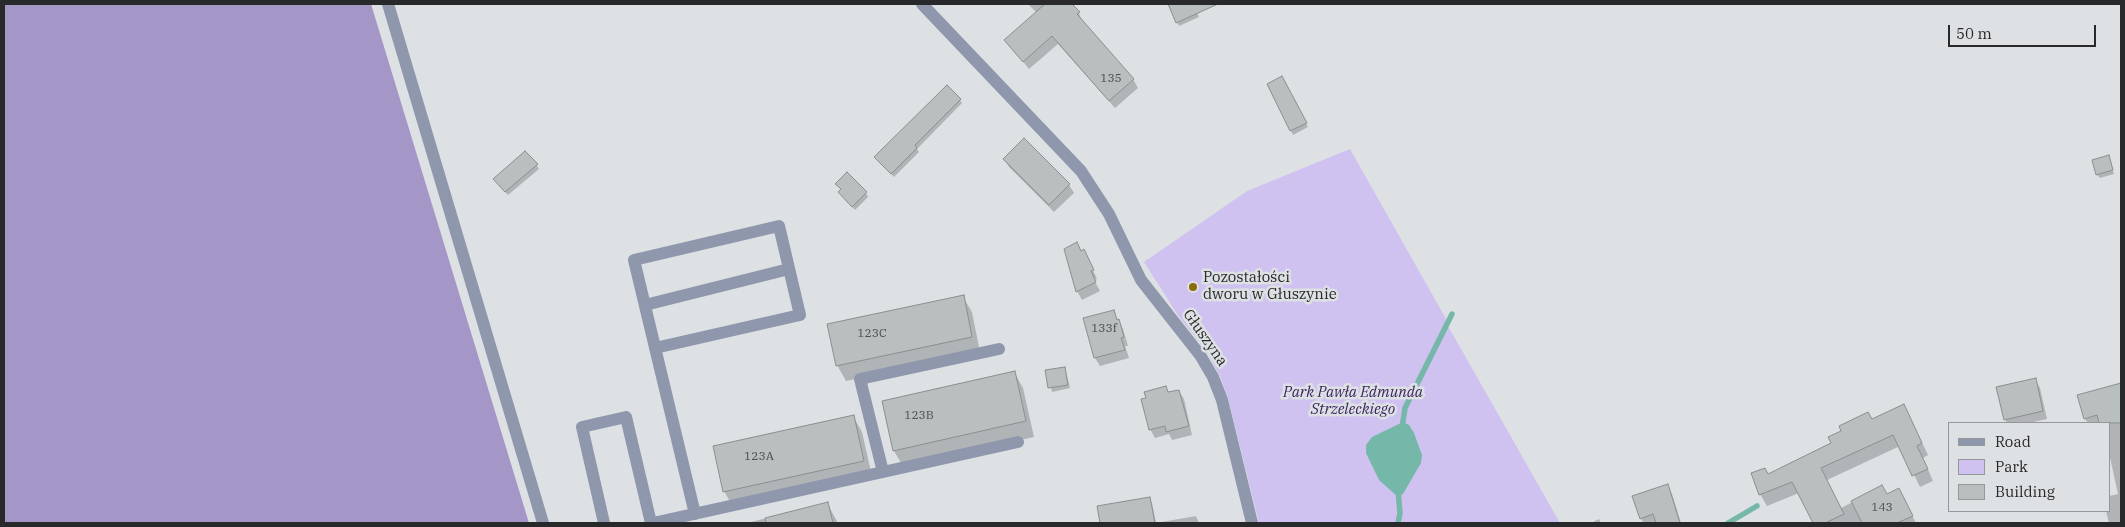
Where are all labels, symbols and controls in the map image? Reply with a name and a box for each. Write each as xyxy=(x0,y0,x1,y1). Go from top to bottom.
scale bar xyxy=(1950,15,2098,47)
text: 50 m xyxy=(1956,24,1992,43)
house number: 135 xyxy=(1100,72,1122,86)
place label: Pozostałości dworu w Głuszynie xyxy=(1203,269,1337,304)
marker: Pozostałości dworu w Głuszynie xyxy=(1187,281,1199,293)
street label: Głuszyna xyxy=(1179,306,1231,370)
house number: 133f xyxy=(1091,322,1117,336)
house number: 123C xyxy=(857,327,887,341)
park label: Park Pawła Edmunda Strzeleckiego xyxy=(1283,384,1423,419)
house number: 123B xyxy=(904,409,934,423)
legend xyxy=(1948,422,2110,512)
text: Road xyxy=(1995,432,2031,451)
house number: 123A xyxy=(744,450,774,464)
text: Park xyxy=(1995,457,2028,476)
text: Building xyxy=(1995,482,2055,501)
house number: 143 xyxy=(1871,501,1893,515)

